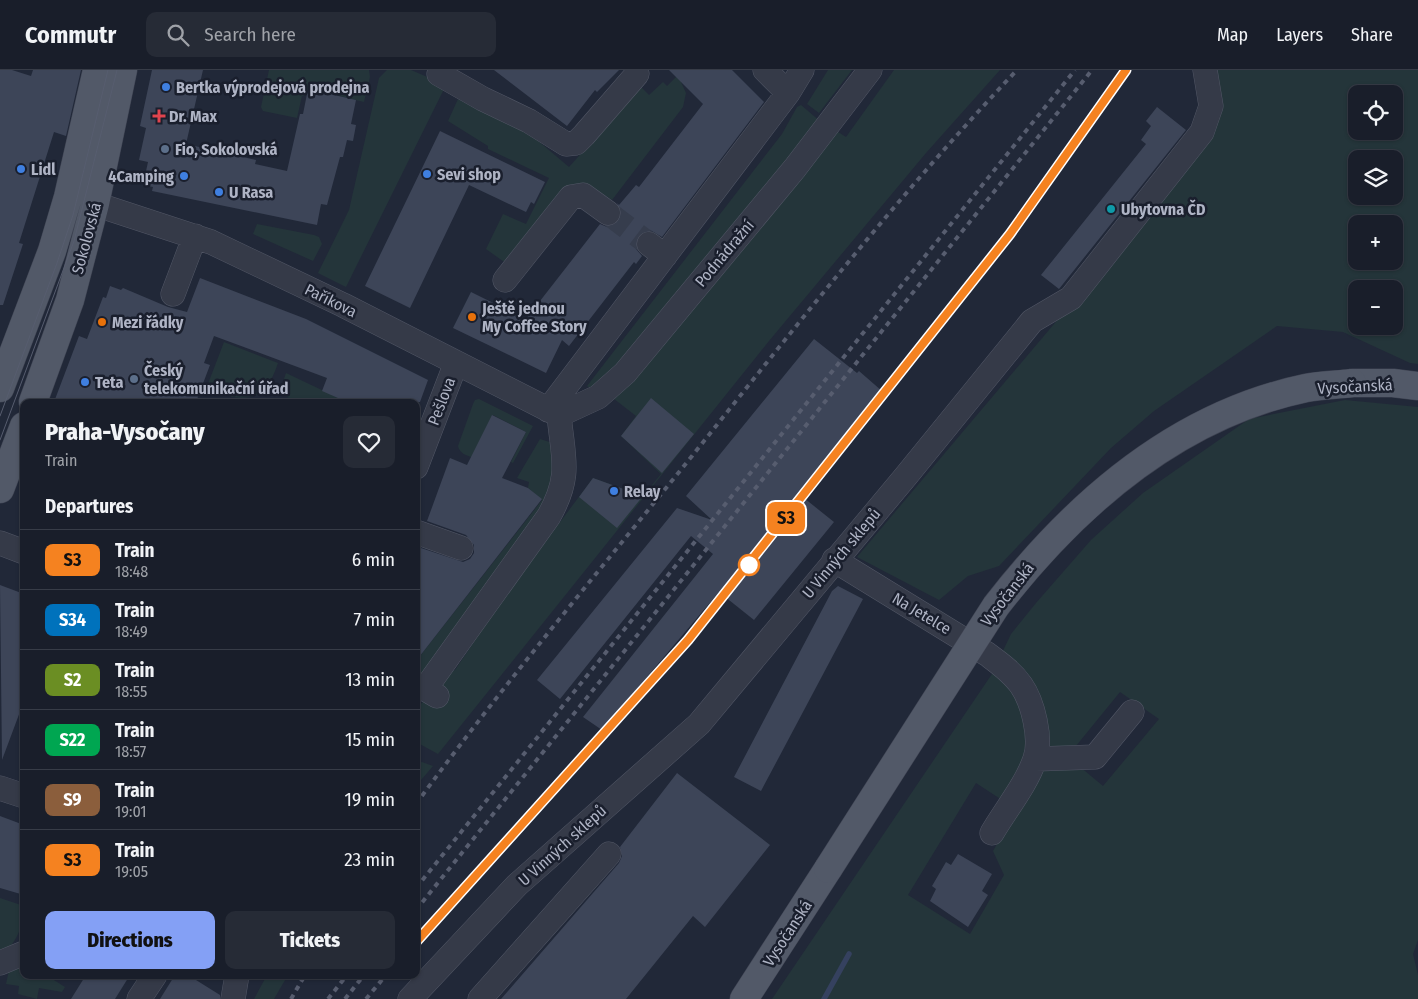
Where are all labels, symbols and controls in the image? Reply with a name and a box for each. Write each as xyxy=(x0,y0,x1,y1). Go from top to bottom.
search box xyxy=(146,12,496,57)
text: Commutr xyxy=(25,21,116,49)
icon: search xyxy=(164,21,192,49)
text: Search here xyxy=(204,23,296,46)
text: Map xyxy=(1217,24,1248,46)
text: Layers xyxy=(1276,24,1323,46)
text: Share xyxy=(1351,24,1393,46)
place label: Bertka výprodejová prodejna xyxy=(176,78,369,97)
marker: Bertka výprodejová prodejna xyxy=(160,81,172,93)
map controls xyxy=(1348,85,1403,335)
button: locate xyxy=(1348,85,1403,140)
place label: Dr. Max xyxy=(169,107,218,126)
marker: Dr. Max xyxy=(153,110,165,122)
place label: Fio, Sokolovská xyxy=(175,140,277,159)
marker: Fio, Sokolovská xyxy=(159,143,171,155)
button: layers xyxy=(1348,150,1403,205)
place label: Lidl xyxy=(31,160,56,179)
marker: Lidl xyxy=(15,163,27,175)
place label: Sevi shop xyxy=(437,165,501,184)
place label: 4Camping xyxy=(108,167,174,186)
marker: Sevi shop xyxy=(421,168,433,180)
marker: 4Camping xyxy=(178,170,190,182)
place label: U Rasa xyxy=(229,183,273,202)
marker: U Rasa xyxy=(213,186,225,198)
place label: Ubytovna ČD xyxy=(1121,199,1206,219)
street label: Sokolovská xyxy=(68,200,105,276)
marker: Ubytovna ČD xyxy=(1105,203,1117,215)
button: + xyxy=(1348,215,1403,270)
street label: Podnádražní xyxy=(691,216,758,291)
street label: Paříkova xyxy=(302,280,360,321)
button: − xyxy=(1348,280,1403,335)
place label: Ještě jednou My Coffee Story xyxy=(481,299,587,336)
marker: Ještě jednou My Coffee Story xyxy=(466,311,478,323)
place label: Mezi řádky xyxy=(112,313,184,332)
marker: Mezi řádky xyxy=(96,316,108,328)
place label: Český telekomunikační úřad xyxy=(144,360,288,398)
place label: Teta xyxy=(95,373,124,392)
marker: Český telekomunikační úřad xyxy=(128,373,140,385)
street label: Pešlova xyxy=(424,374,459,428)
street label: Vysočanská xyxy=(1317,375,1393,398)
marker: Teta xyxy=(79,376,91,388)
button: heart xyxy=(343,416,395,468)
text: Praha-Vysočany xyxy=(45,418,205,446)
text: Train xyxy=(45,451,77,470)
place label: Relay xyxy=(624,482,661,501)
marker: Relay xyxy=(608,485,620,497)
text: Departures xyxy=(45,495,133,518)
line badge: S3 xyxy=(764,502,808,534)
street label: U Vinných sklepů xyxy=(798,505,884,602)
text: S3 xyxy=(777,507,795,529)
text: Train xyxy=(115,539,154,562)
text: 6 min xyxy=(352,548,395,571)
text: S3 xyxy=(64,549,81,571)
unlabelled marker xyxy=(738,554,760,576)
street label: Vysočanská xyxy=(977,559,1038,630)
text: 18:48 xyxy=(115,562,148,581)
street label: Na Jetelce xyxy=(889,589,955,638)
text: Train xyxy=(115,599,154,622)
text: 7 min xyxy=(353,608,395,631)
text: S34 xyxy=(59,609,86,631)
text: 18:49 xyxy=(115,622,148,641)
text: Train xyxy=(115,659,154,682)
text: 13 min xyxy=(345,668,395,691)
text: S2 xyxy=(64,669,81,691)
text: 18:55 xyxy=(115,682,147,701)
text: Train xyxy=(115,719,154,742)
text: 15 min xyxy=(345,728,395,751)
text: S22 xyxy=(60,729,85,751)
text: 18:57 xyxy=(115,742,146,761)
text: Train xyxy=(115,779,154,802)
text: 19 min xyxy=(344,788,395,811)
text: S9 xyxy=(63,789,82,811)
street label: U Vinných sklepů xyxy=(515,801,610,890)
text: 19:01 xyxy=(115,802,147,821)
text: Train xyxy=(115,839,154,862)
text: 23 min xyxy=(344,848,395,871)
text: S3 xyxy=(64,849,81,871)
text: 19:05 xyxy=(115,862,148,881)
street label: Vysočanská xyxy=(759,896,816,970)
button: Directions xyxy=(45,911,215,969)
button: Tickets xyxy=(225,911,395,969)

